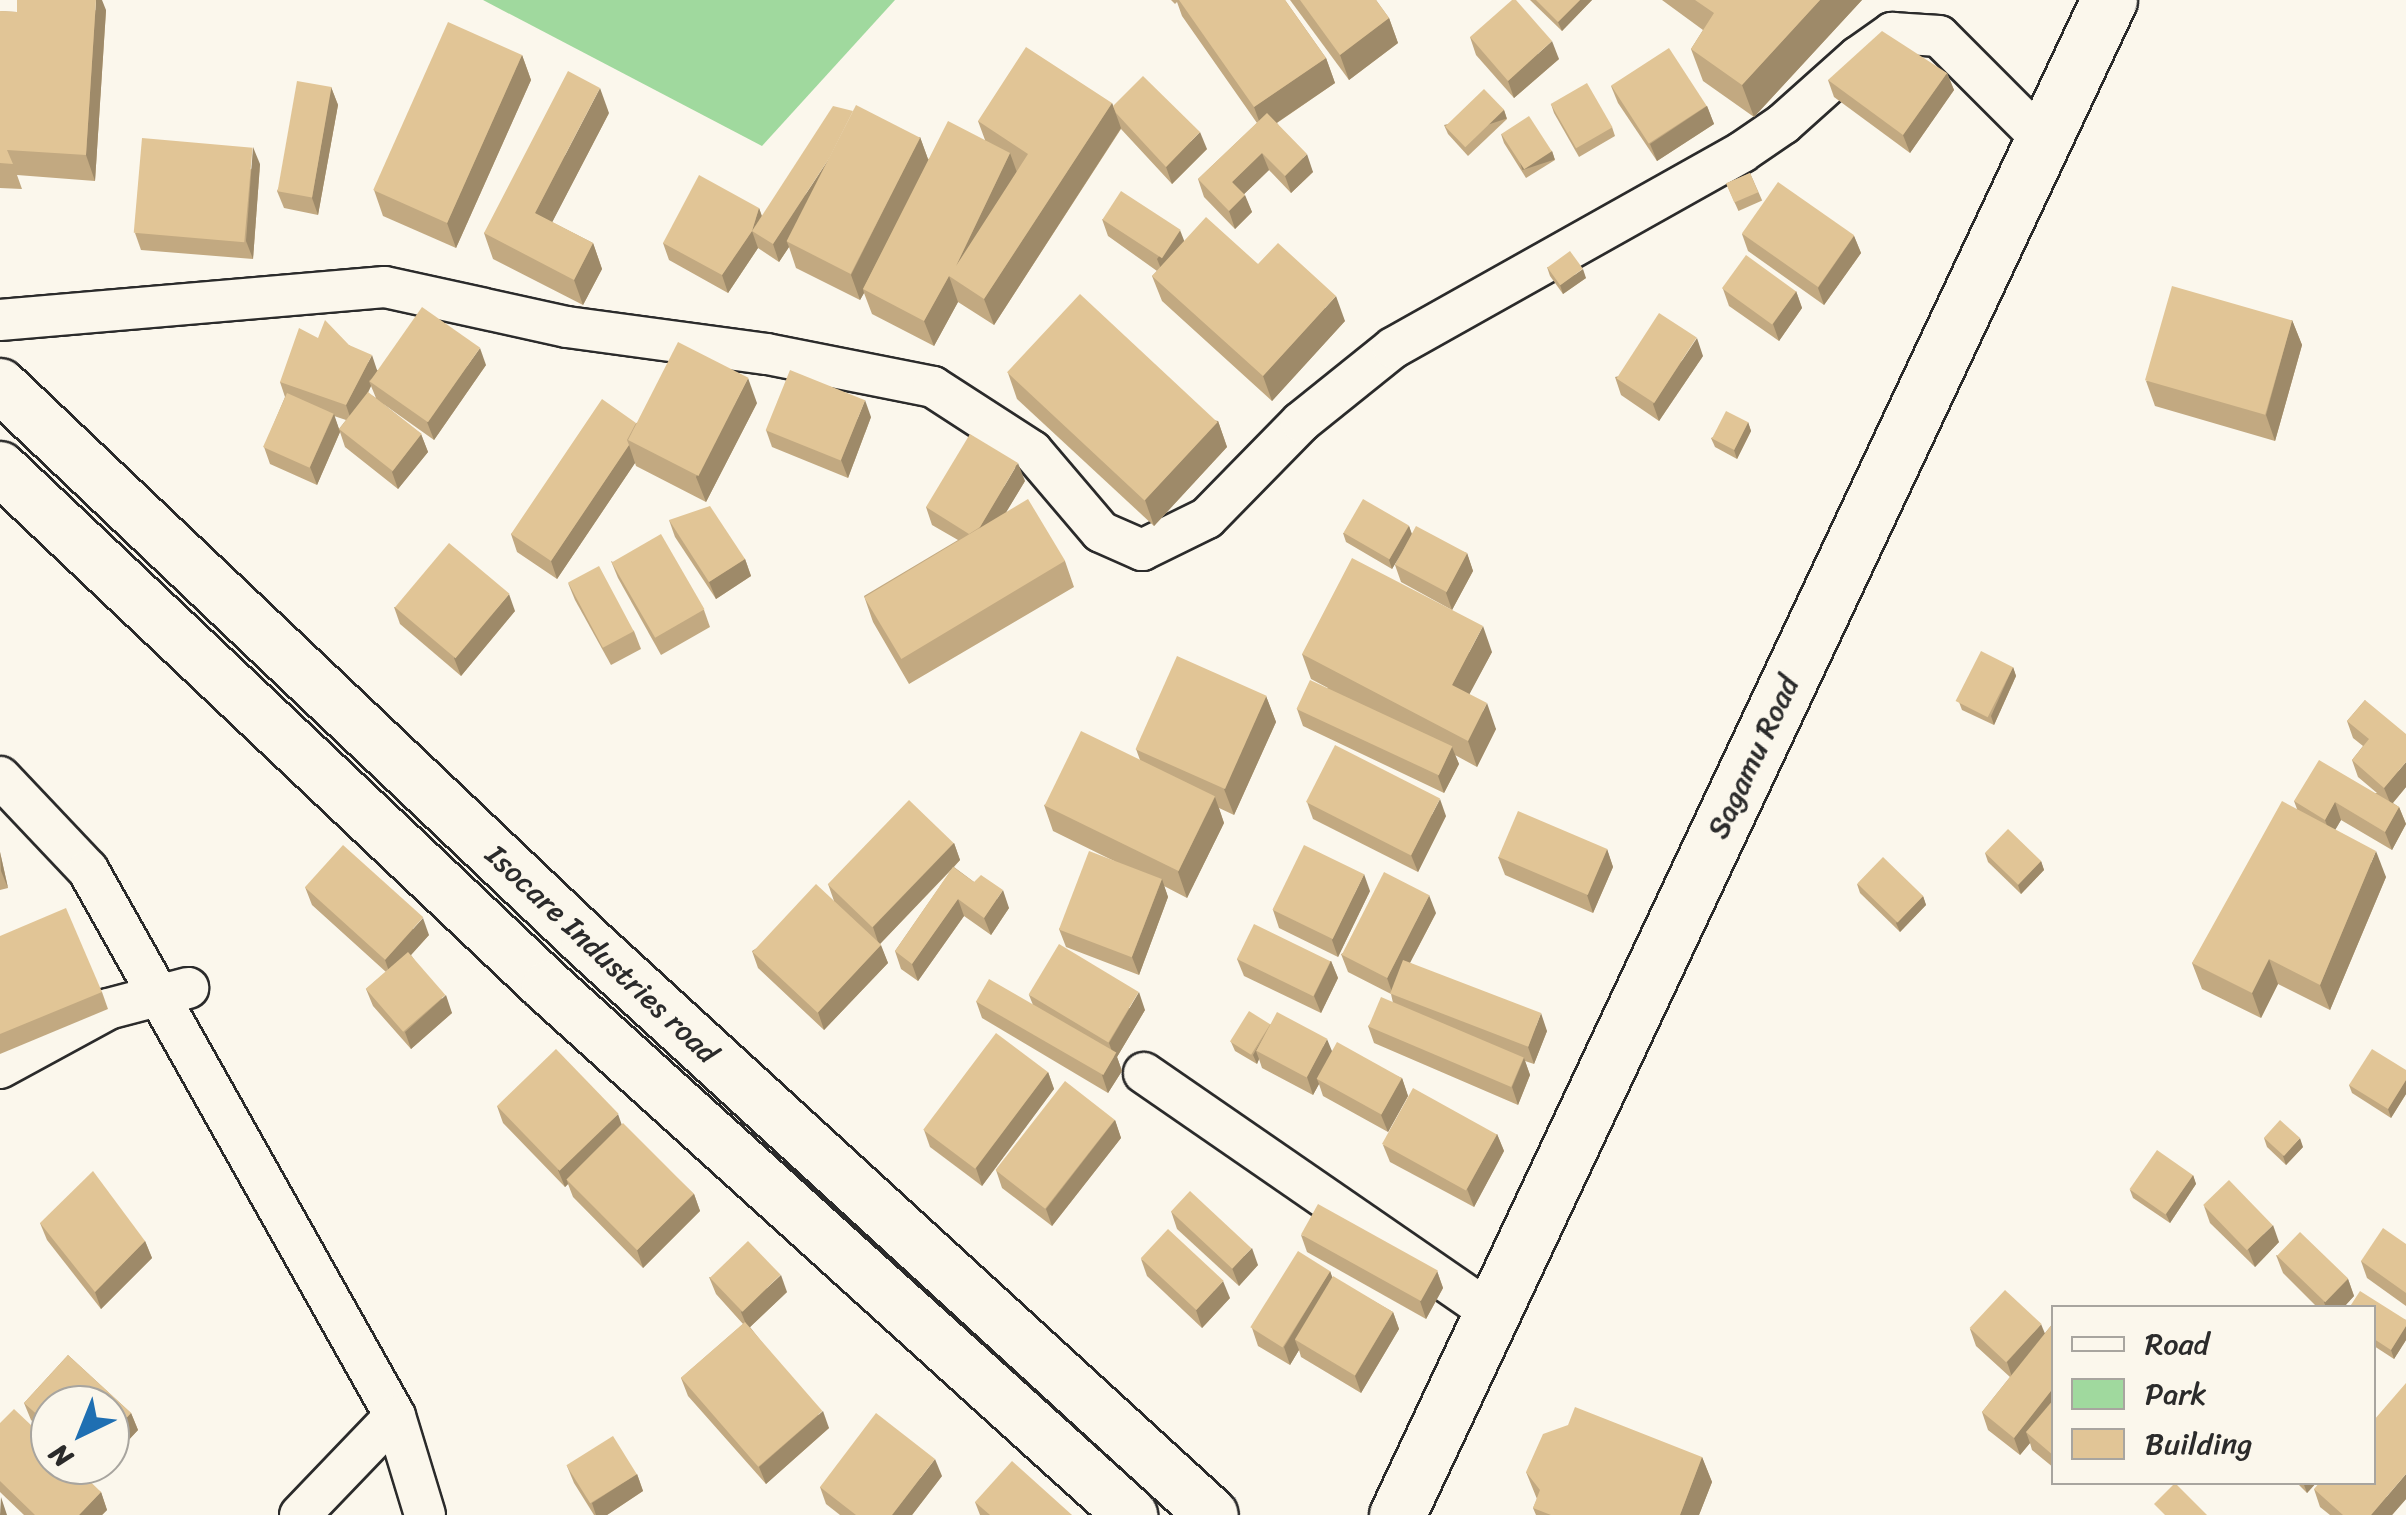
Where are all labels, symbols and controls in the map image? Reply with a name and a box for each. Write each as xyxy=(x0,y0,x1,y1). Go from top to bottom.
street label: Sagamu Road xyxy=(1700,670,1806,844)
street label: Isocare Industries road xyxy=(478,837,726,1071)
legend xyxy=(2051,1305,2376,1485)
text: Road xyxy=(2145,1317,2209,1371)
text: Park xyxy=(2145,1367,2207,1421)
north arrow xyxy=(30,1385,130,1485)
text: Building xyxy=(2145,1417,2252,1471)
text: N xyxy=(37,1431,84,1480)

